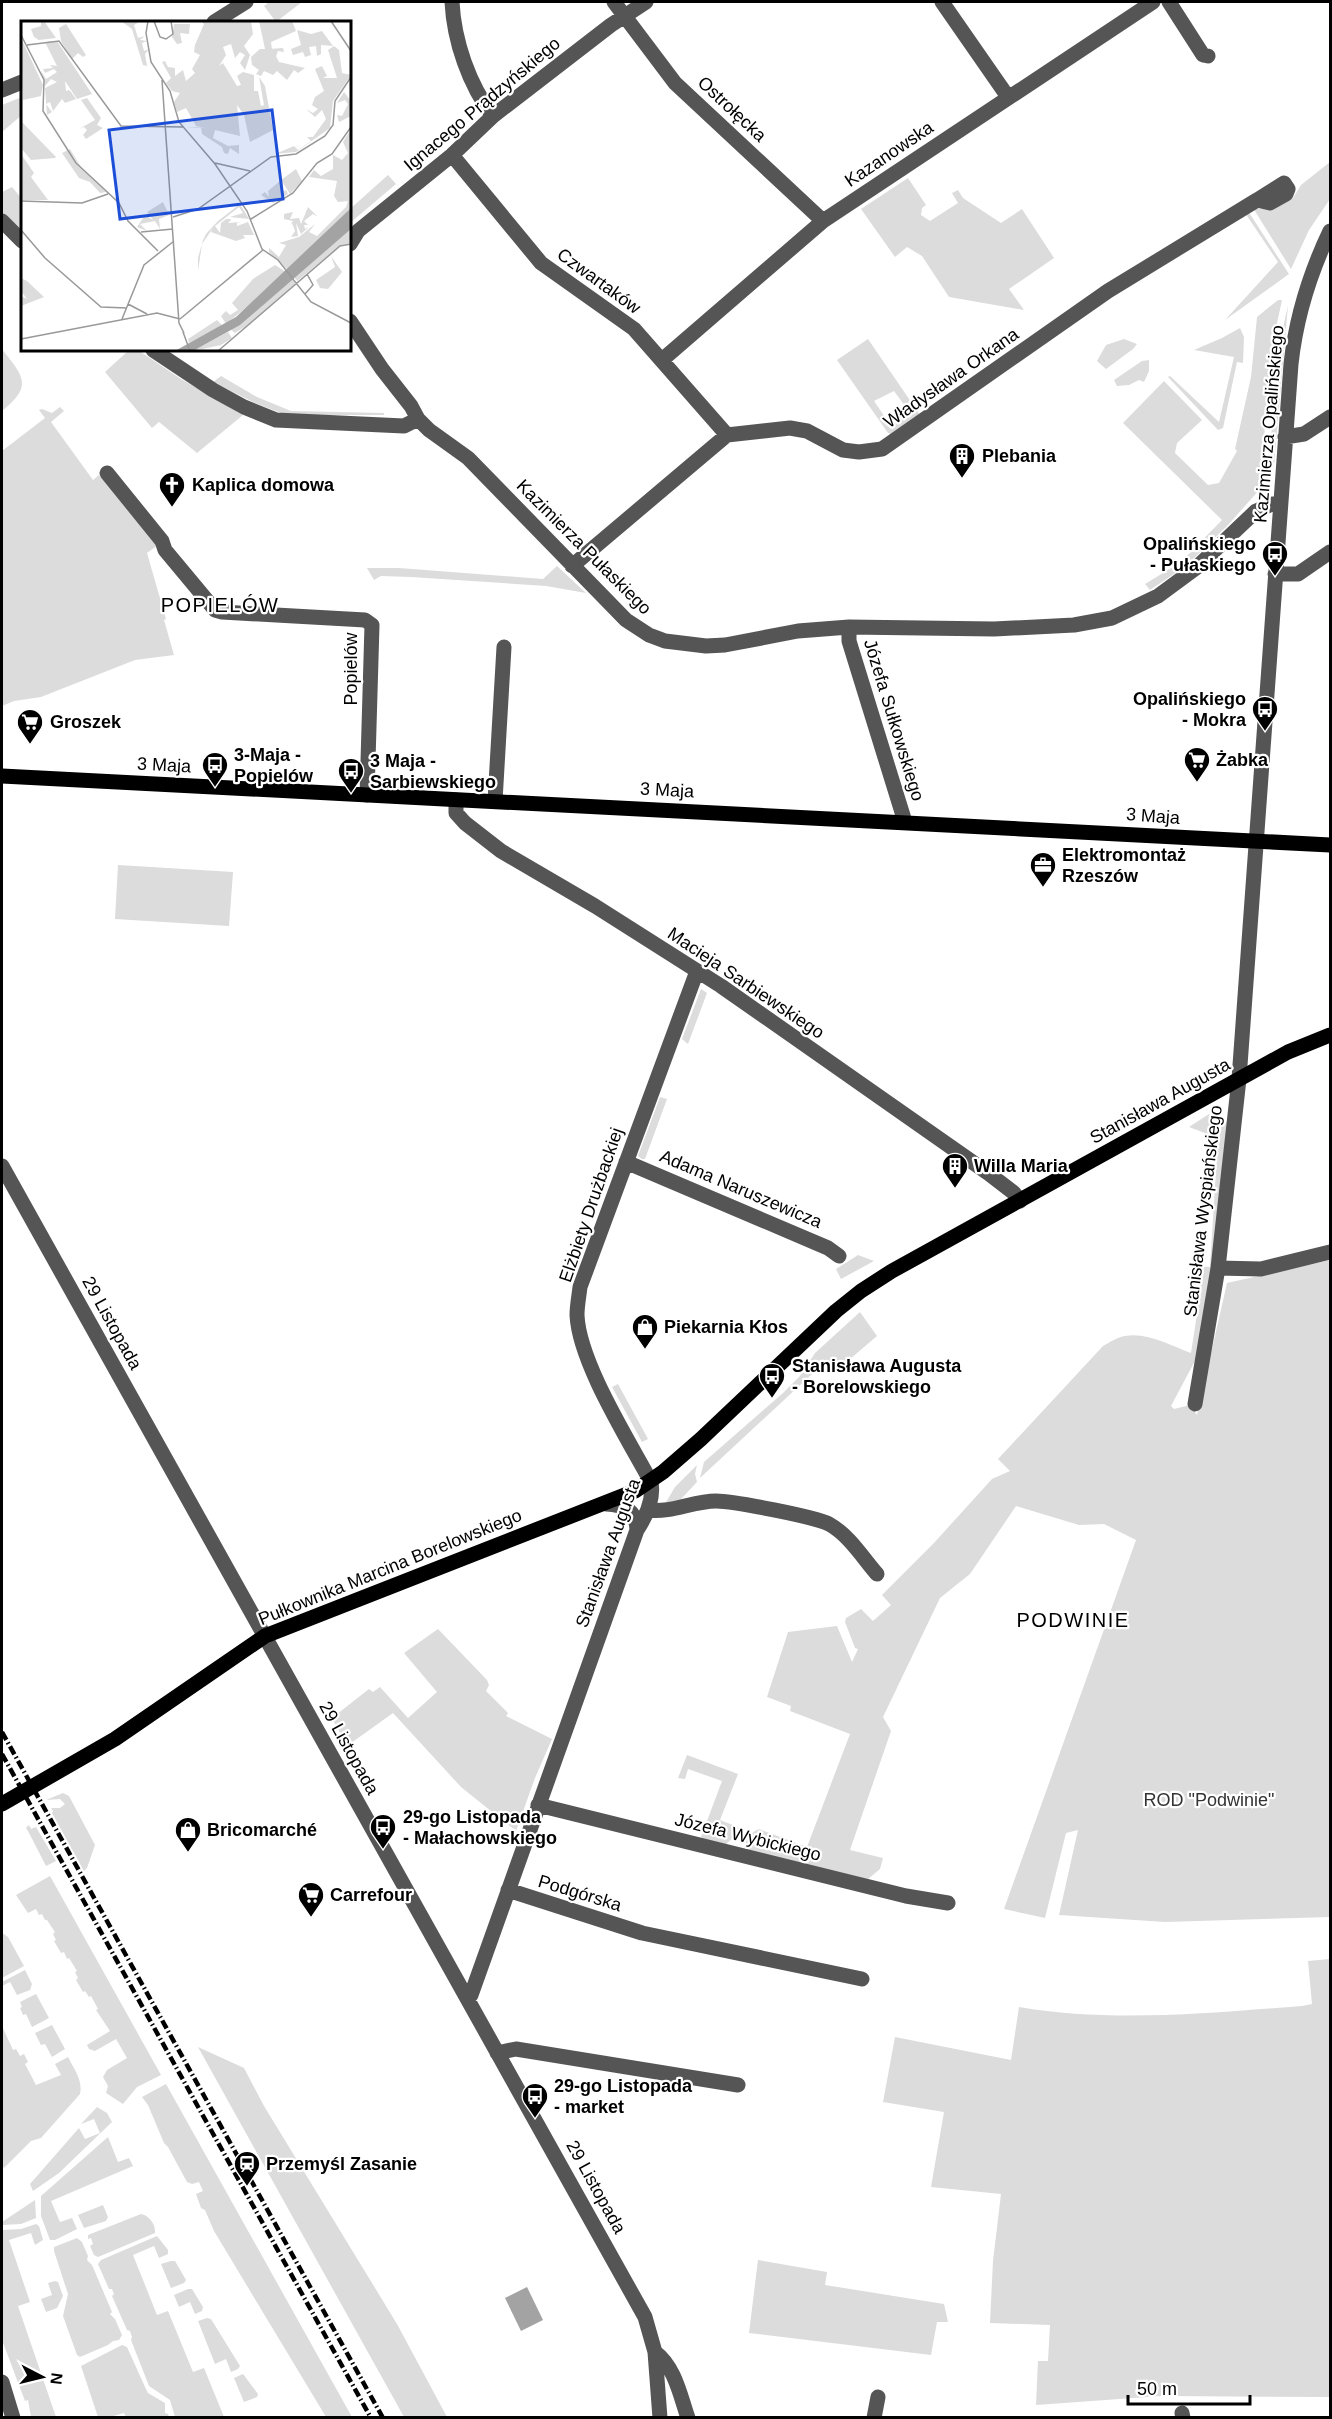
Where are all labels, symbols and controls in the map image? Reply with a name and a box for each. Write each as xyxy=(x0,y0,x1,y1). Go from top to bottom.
inset map xyxy=(21,21,351,351)
street label: Ignacego Prądzyńskiego xyxy=(400,33,564,175)
street label: Ostrołęcka xyxy=(694,72,771,146)
street label: Kazanowska xyxy=(841,117,938,191)
street label: Czwartaków xyxy=(553,244,645,318)
street label: Władysława Orkana xyxy=(880,323,1023,432)
street label: Kazimierza Opalińskiego xyxy=(1250,324,1288,524)
building icon: Plebania xyxy=(947,441,977,479)
place label: Plebania xyxy=(982,446,1057,466)
church icon: Kaplica domowa xyxy=(157,470,187,508)
place label: Kaplica domowa xyxy=(192,475,335,495)
street label: Kazimierza Pułaskiego xyxy=(513,476,655,618)
place label: Opalińskiego - Pułaskiego xyxy=(1143,534,1256,575)
bus stop icon: Opalińskiego - Pułaskiego xyxy=(1260,539,1290,577)
district label: POPIELÓW xyxy=(161,594,279,616)
street label: Popielów xyxy=(341,631,361,706)
street label: Józefa Sułkowskiego xyxy=(860,637,928,803)
place label: Opalińskiego - Mokra xyxy=(1133,689,1247,730)
bus stop icon: Opalińskiego - Mokra xyxy=(1250,694,1280,732)
supermarket icon: Groszek xyxy=(15,707,45,745)
place label: Groszek xyxy=(50,712,122,732)
place label: 3-Maja - Popielów xyxy=(234,745,314,786)
supermarket icon: Żabka xyxy=(1182,745,1212,783)
bus stop icon: 3-Maja - Popielów xyxy=(200,750,230,788)
place label: Żabka xyxy=(1216,750,1269,770)
place label: 3 Maja - Sarbiewskiego xyxy=(370,751,496,792)
street label: 3 Maja xyxy=(136,754,192,776)
bus stop icon: 3 Maja - Sarbiewskiego xyxy=(336,756,366,794)
street label: 3 Maja xyxy=(639,779,695,801)
street label: 3 Maja xyxy=(1125,804,1182,828)
place label: Elektromontaż Rzeszów xyxy=(1062,845,1186,886)
office icon: Elektromontaż Rzeszów xyxy=(1028,850,1058,888)
street label: Macieja Sarbiewskiego xyxy=(664,923,828,1043)
street label: Stanisława Augusta xyxy=(1086,1054,1234,1148)
street label: Stanisława Wyspiańskiego xyxy=(1180,1104,1226,1318)
street label: Elżbiety Drużbackiej xyxy=(555,1125,627,1285)
street label: Adama Naruszewicza xyxy=(657,1146,826,1233)
building icon: Willa Maria xyxy=(940,1151,970,1189)
place label: Willa Maria xyxy=(974,1156,1069,1176)
street label: 29 Listopada xyxy=(78,1273,146,1374)
shop icon: Piekarnia Kłos xyxy=(630,1312,660,1350)
place label: Piekarnia Kłos xyxy=(664,1317,788,1337)
place label: Stanisława Augusta - Borelowskiego xyxy=(792,1356,962,1397)
bus stop icon: Stanisława Augusta - Borelowskiego xyxy=(757,1361,787,1399)
street label: Stanisława Augusta xyxy=(572,1475,645,1630)
street label: Pułkownika Marcina Borelowskiego xyxy=(255,1505,525,1629)
district label: PODWINIE xyxy=(1016,1609,1130,1631)
street label: 29 Listopada xyxy=(315,1698,383,1799)
park label: ROD "Podwinie" xyxy=(1144,1790,1274,1810)
place label: 29-go Listopada - Małachowskiego xyxy=(403,1807,557,1848)
street label: Józefa Wybickiego xyxy=(673,1809,823,1865)
bus stop icon: 29-go Listopada - Małachowskiego xyxy=(368,1812,398,1850)
shop icon: Bricomarché xyxy=(173,1815,203,1853)
place label: Bricomarché xyxy=(207,1820,317,1840)
street label: Podgórska xyxy=(536,1871,625,1915)
supermarket icon: Carrefour xyxy=(296,1880,326,1918)
place label: Carrefour xyxy=(330,1885,412,1905)
place label: 29-go Listopada - market xyxy=(554,2076,693,2117)
bus stop icon: 29-go Listopada - market xyxy=(520,2081,550,2119)
street label: 29 Listopada xyxy=(562,2137,630,2238)
station icon: Przemyśl Zasanie xyxy=(232,2149,262,2187)
place label: Przemyśl Zasanie xyxy=(266,2154,417,2174)
north arrow xyxy=(12,2347,72,2407)
scale bar xyxy=(1128,2368,1250,2406)
text: N xyxy=(47,2372,66,2386)
text: 50 m xyxy=(1137,2379,1177,2399)

